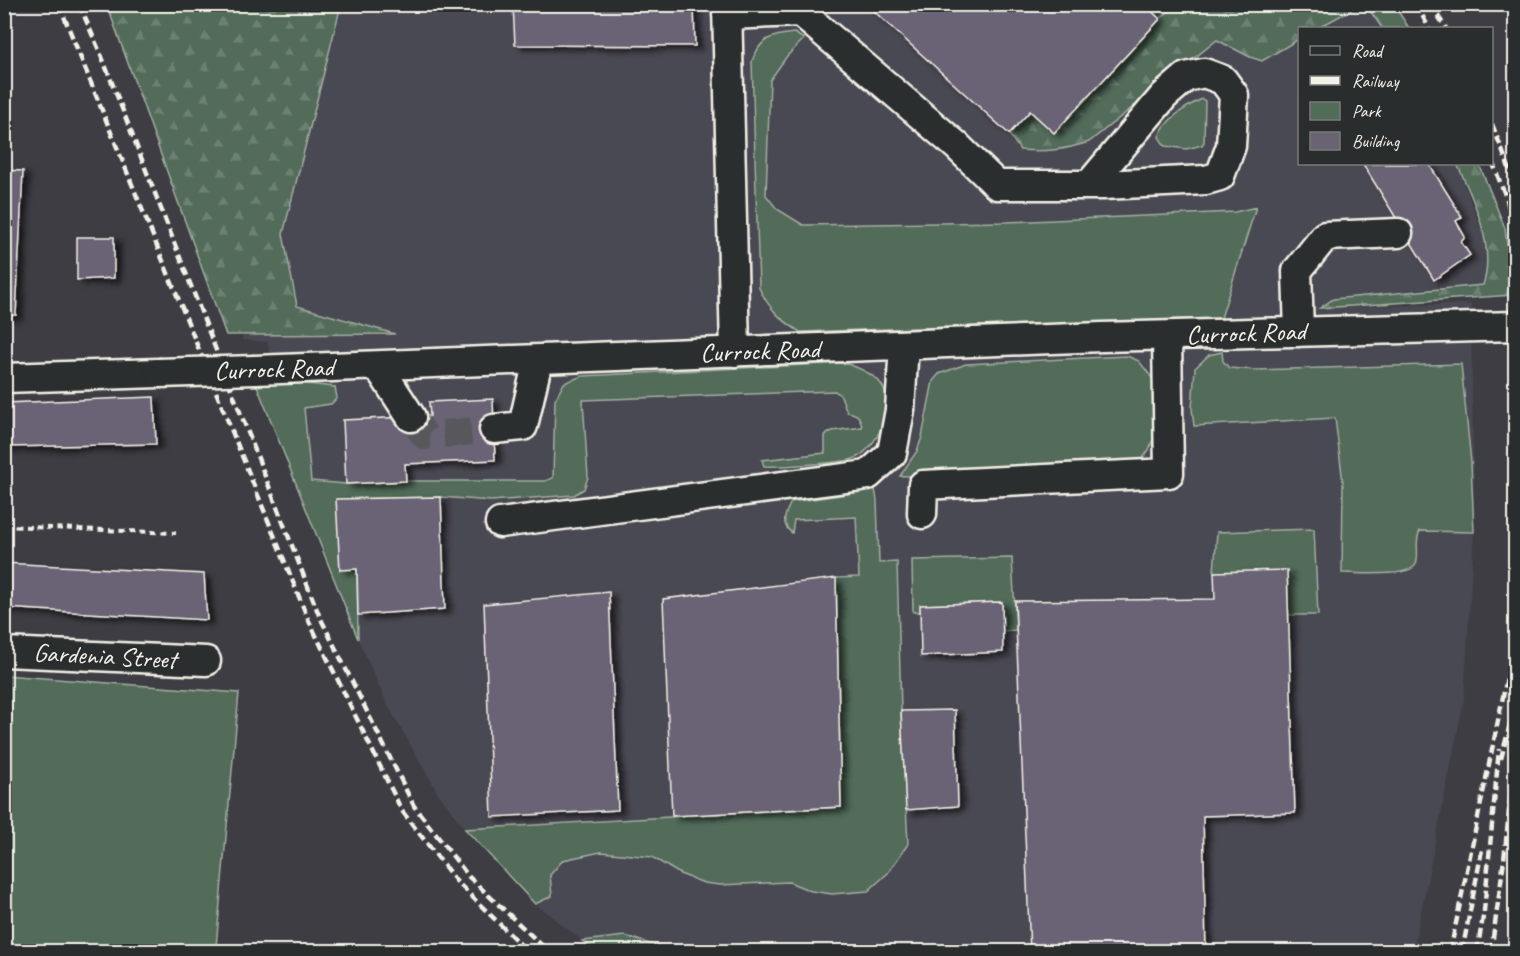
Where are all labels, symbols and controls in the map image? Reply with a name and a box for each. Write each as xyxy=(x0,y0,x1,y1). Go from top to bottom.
legend xyxy=(1298,27,1493,165)
text: Road xyxy=(1352,40,1385,62)
text: Railway xyxy=(1352,70,1400,92)
text: Park xyxy=(1352,100,1382,122)
text: Building xyxy=(1352,130,1401,152)
street label: Currock Road xyxy=(1186,314,1310,352)
street label: Currock Road xyxy=(700,332,824,370)
street label: Currock Road xyxy=(214,350,338,388)
street label: Gardenia Street xyxy=(33,636,181,676)

